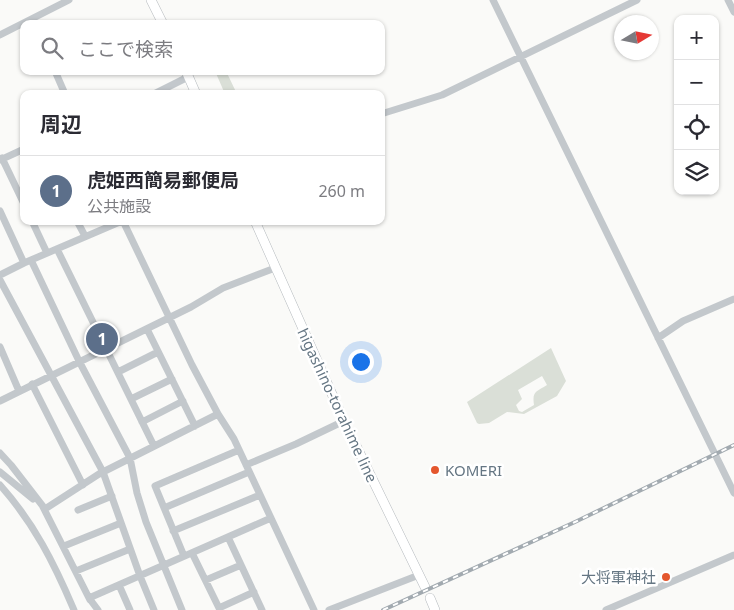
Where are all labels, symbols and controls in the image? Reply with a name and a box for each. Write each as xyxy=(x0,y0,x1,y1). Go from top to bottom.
north arrow xyxy=(614,15,659,60)
map controls xyxy=(674,15,719,195)
button: + xyxy=(674,15,719,60)
search box xyxy=(20,20,385,75)
icon: search xyxy=(38,34,66,62)
text: ここで検索 xyxy=(78,36,173,62)
button: − xyxy=(674,60,719,105)
button: locate xyxy=(674,105,719,150)
text: 周辺 xyxy=(40,110,82,138)
button: layers xyxy=(674,150,719,195)
text: 虎姫西簡易郵便局 xyxy=(87,167,239,193)
text: 1 xyxy=(51,180,61,202)
text: 260 m xyxy=(318,180,365,202)
text: 公共施設 xyxy=(87,195,151,217)
pin: 1 xyxy=(86,320,118,358)
street label: higashino-torahime line xyxy=(293,325,383,485)
your location xyxy=(348,349,374,375)
place label: KOMERI xyxy=(445,460,502,480)
marker: KOMERI xyxy=(429,464,441,476)
place label: 大将軍神社 xyxy=(581,567,656,587)
marker: 大将軍神社 xyxy=(660,571,672,583)

